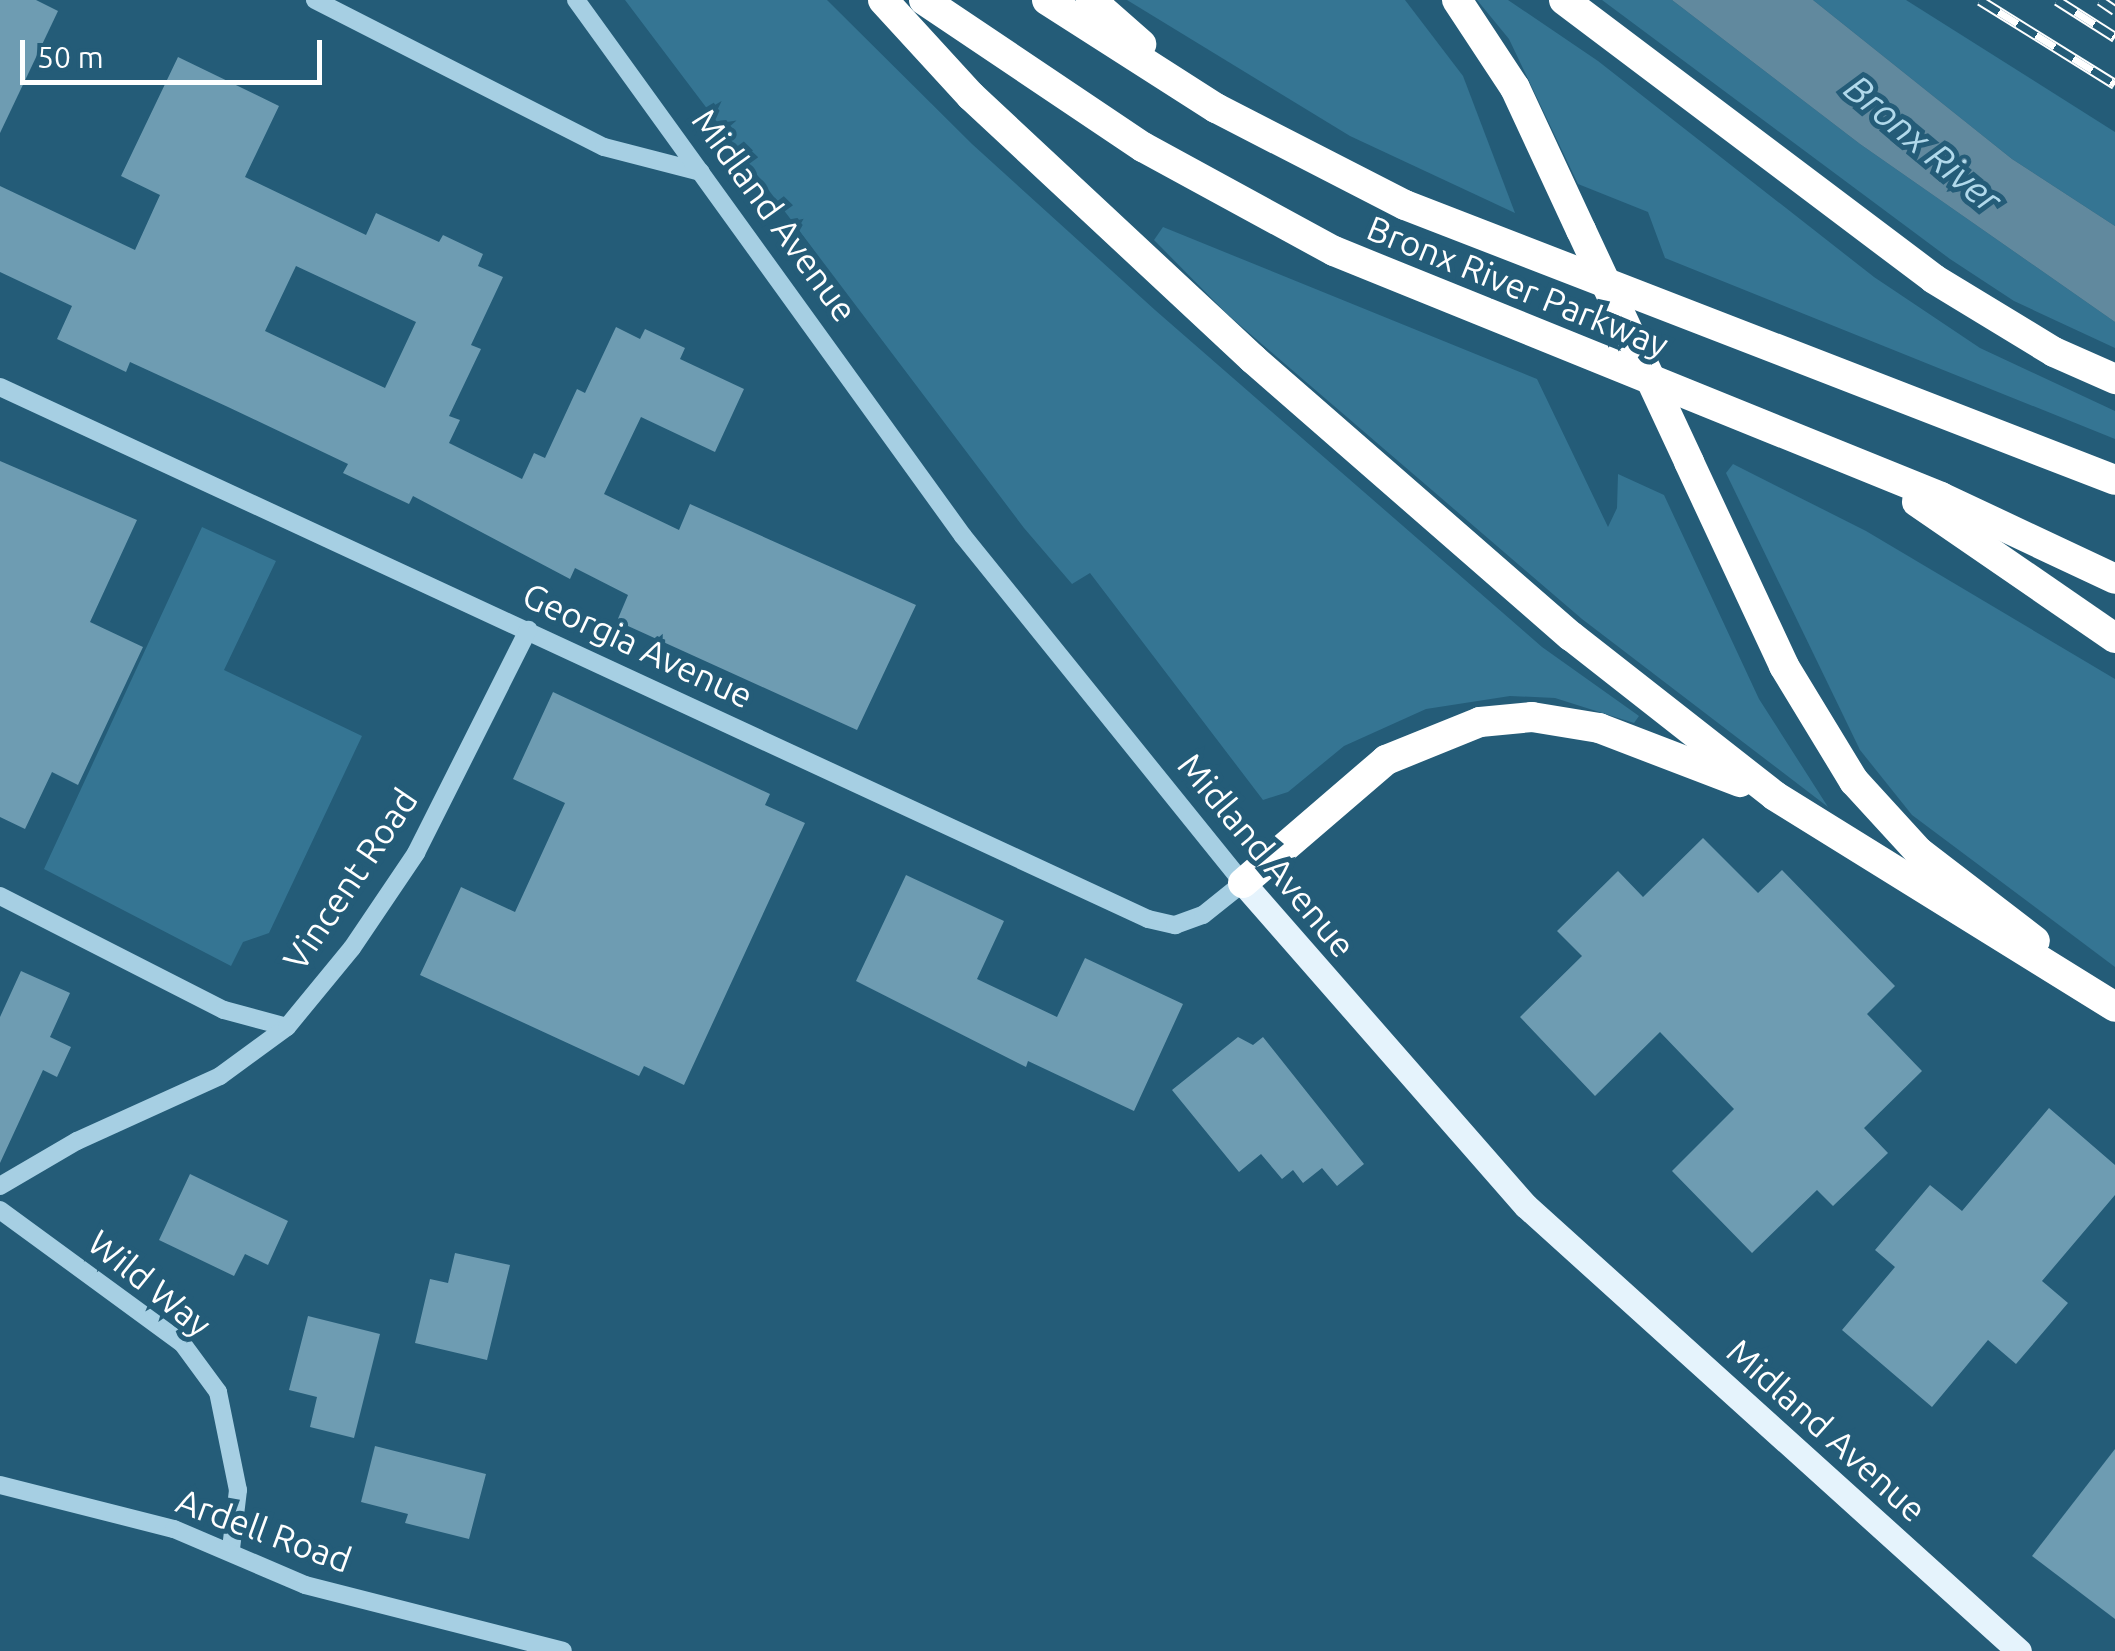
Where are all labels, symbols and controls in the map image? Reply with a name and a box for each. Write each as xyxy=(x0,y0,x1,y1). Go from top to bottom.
scale bar xyxy=(25,20,328,82)
text: 50 m xyxy=(37,40,104,74)
water label: Bronx River xyxy=(1835,65,2011,223)
street label: Midland Avenue xyxy=(684,100,866,330)
street label: Bronx River Parkway xyxy=(1361,206,1675,366)
street label: Georgia Avenue xyxy=(516,573,760,717)
street label: Midland Avenue xyxy=(1170,745,1364,965)
street label: Vincent Road xyxy=(274,780,426,978)
street label: Wild Way xyxy=(80,1221,220,1345)
street label: Midland Avenue xyxy=(1719,1330,1935,1530)
street label: Ardell Road xyxy=(171,1479,357,1581)

